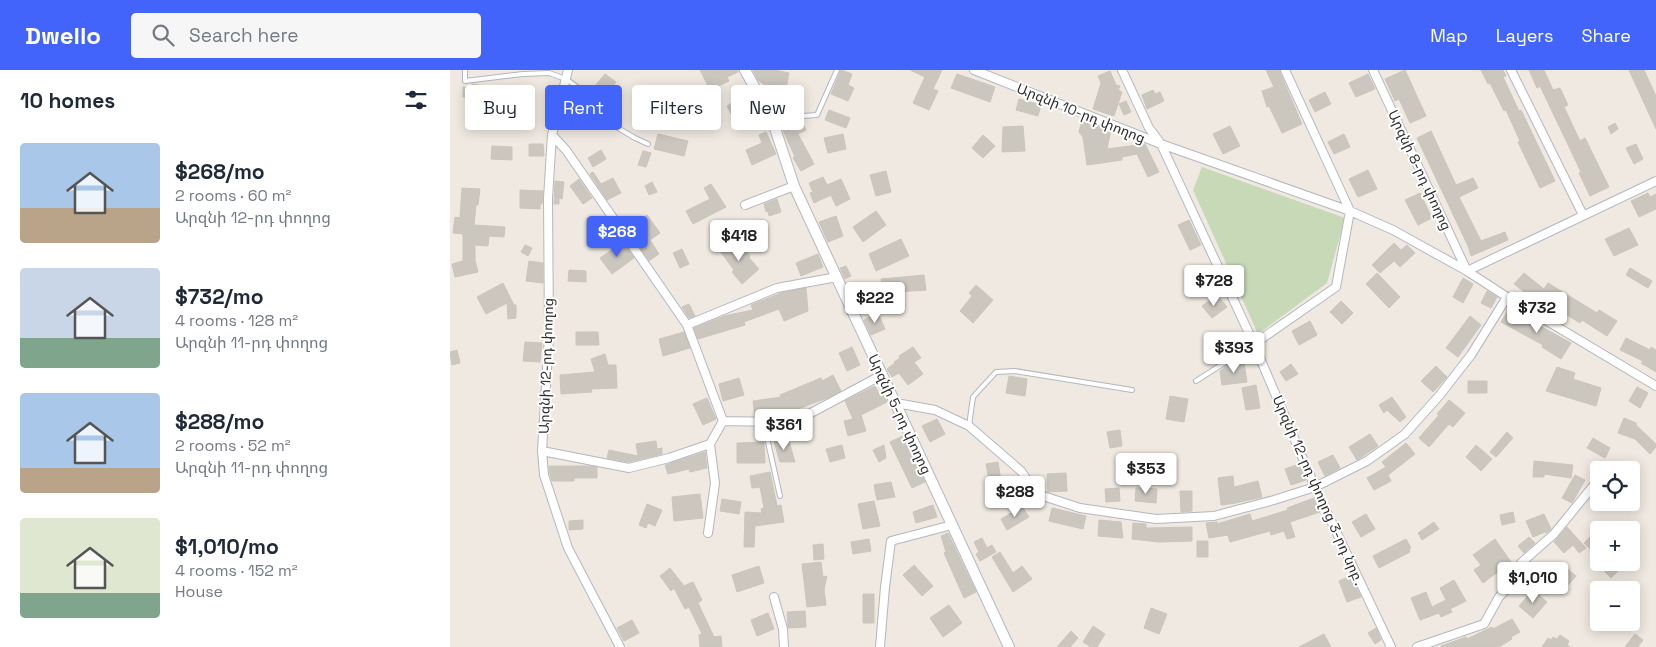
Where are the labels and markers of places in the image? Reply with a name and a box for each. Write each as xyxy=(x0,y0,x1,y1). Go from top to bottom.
pin: $268 xyxy=(587,216,647,258)
pin: $418 xyxy=(709,220,769,262)
pin: $728 xyxy=(1184,264,1244,307)
pin: $222 xyxy=(845,282,905,324)
pin: $732 xyxy=(1507,292,1567,334)
pin: $393 xyxy=(1204,332,1264,374)
pin: $361 xyxy=(754,408,814,451)
pin: $353 xyxy=(1116,452,1176,495)
pin: $288 xyxy=(985,476,1045,518)
pin: $1,010 xyxy=(1492,562,1574,604)

